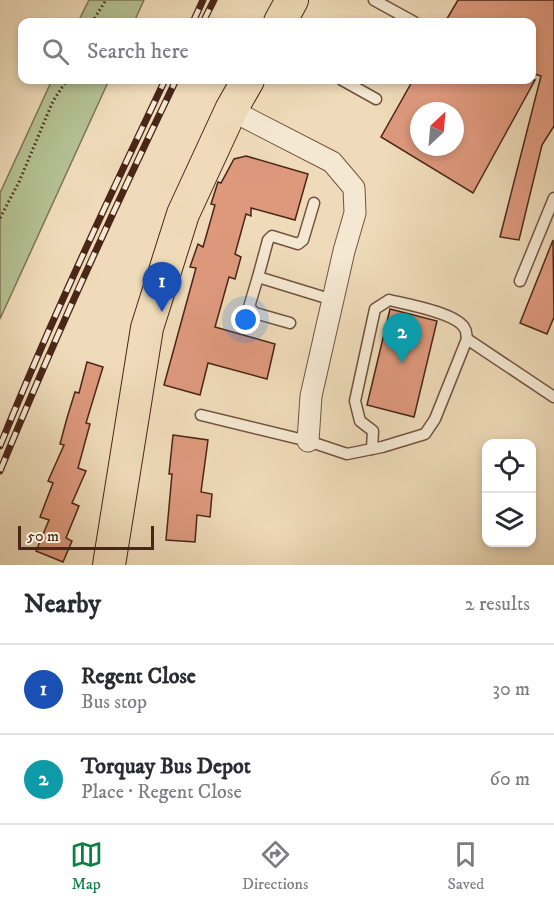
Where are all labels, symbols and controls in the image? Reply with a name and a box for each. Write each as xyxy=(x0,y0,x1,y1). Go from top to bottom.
search box xyxy=(18,18,536,84)
icon: search xyxy=(39,35,72,68)
text: Search here xyxy=(87,38,189,65)
north arrow xyxy=(410,102,464,156)
pin: 1 xyxy=(142,262,182,312)
your location xyxy=(231,305,260,334)
pin: 2 xyxy=(382,314,422,363)
map controls xyxy=(482,439,536,547)
button: locate xyxy=(482,439,536,493)
button: layers xyxy=(482,493,536,547)
scale bar xyxy=(18,523,154,550)
text: 50 m xyxy=(27,526,59,546)
text: Nearby xyxy=(24,588,101,621)
text: 2 results xyxy=(465,592,530,617)
text: Regent Close xyxy=(81,663,196,690)
text: 1 xyxy=(40,677,47,702)
text: 30 m xyxy=(492,677,530,702)
text: Bus stop xyxy=(81,690,147,715)
text: Torquay Bus Depot xyxy=(81,753,251,780)
text: 2 xyxy=(39,767,48,792)
text: 60 m xyxy=(490,767,530,792)
text: Place · Regent Close xyxy=(81,780,242,805)
tab: Map xyxy=(70,838,103,894)
tab: Directions xyxy=(242,838,308,894)
tab: Saved xyxy=(448,838,484,894)

